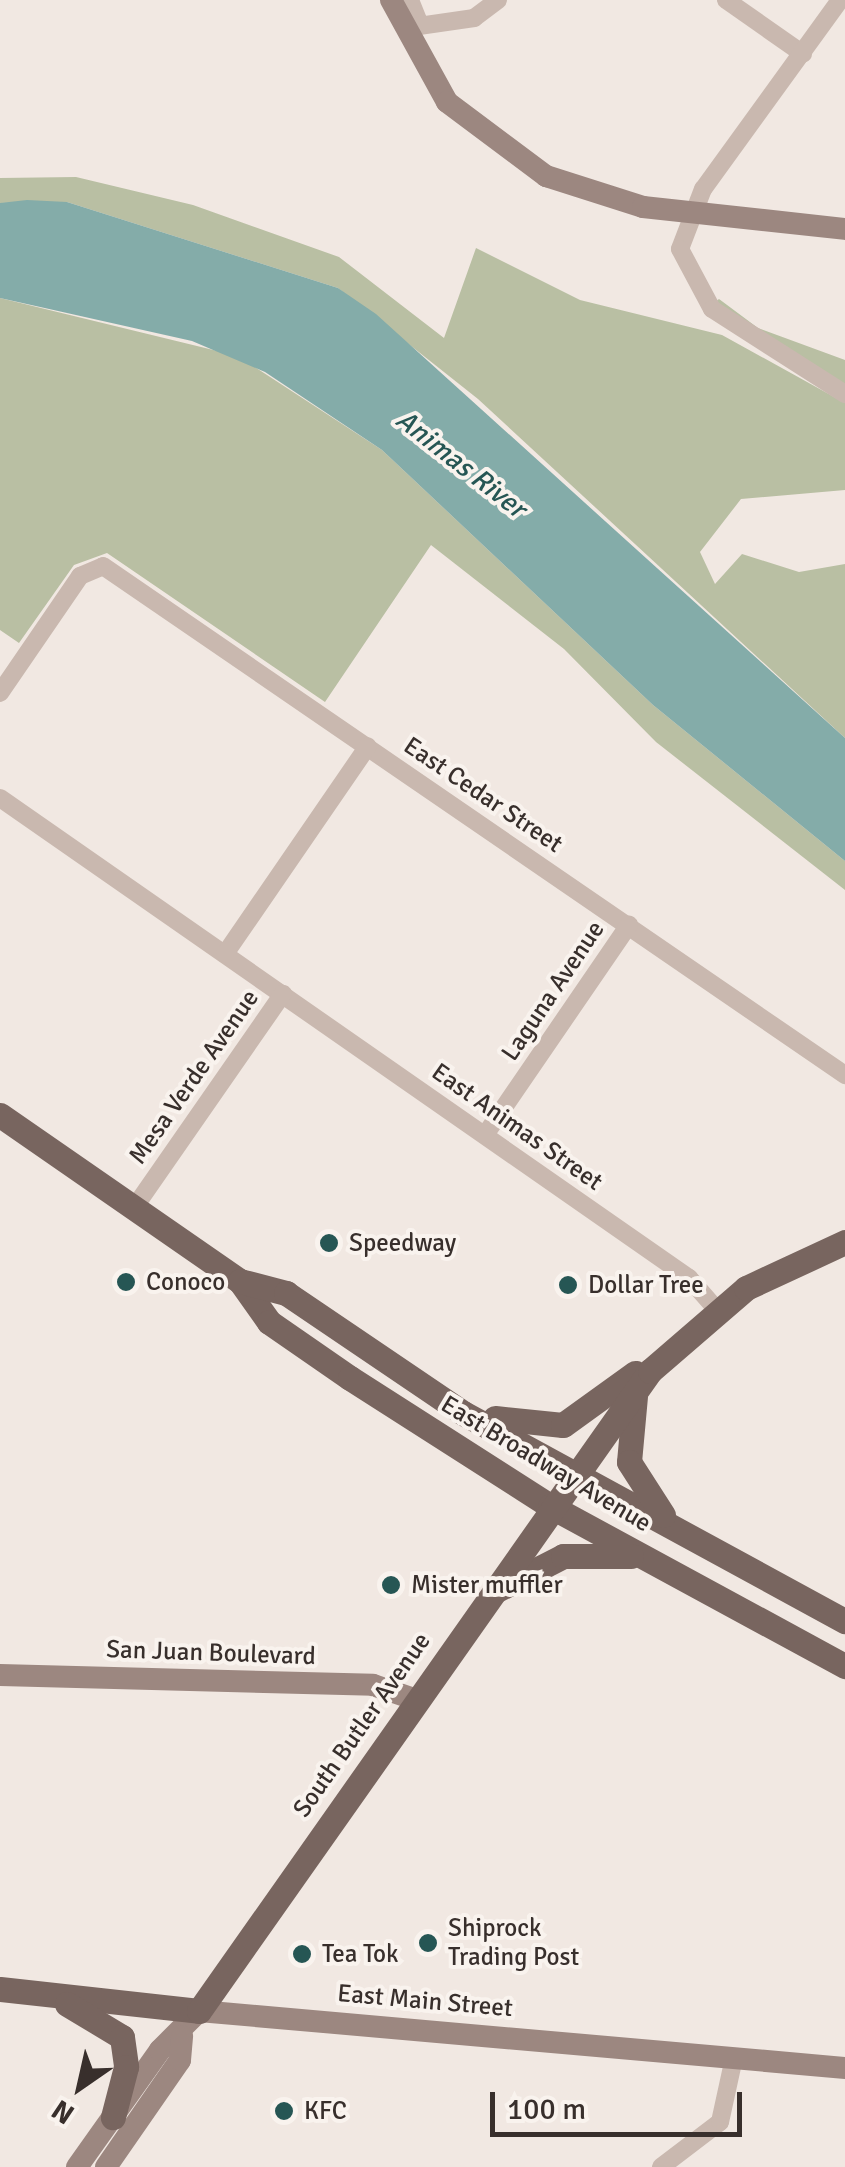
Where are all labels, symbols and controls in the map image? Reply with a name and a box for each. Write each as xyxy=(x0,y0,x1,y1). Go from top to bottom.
water label: Animas River xyxy=(389,403,533,525)
street label: East Cedar Street xyxy=(398,731,568,859)
street label: Laguna Avenue xyxy=(495,915,611,1067)
street label: Mesa Verde Avenue xyxy=(123,984,265,1170)
street label: East Animas Street xyxy=(426,1057,608,1197)
place label: Speedway xyxy=(349,1228,456,1258)
marker: Speedway xyxy=(318,1232,340,1254)
place label: Conoco xyxy=(146,1267,225,1297)
place label: Dollar Tree xyxy=(588,1270,704,1300)
marker: Conoco xyxy=(115,1271,137,1293)
marker: Dollar Tree xyxy=(557,1274,579,1296)
street label: East Broadway Avenue xyxy=(436,1389,656,1539)
place label: Mister muffler xyxy=(411,1570,563,1600)
marker: Mister muffler xyxy=(380,1574,402,1596)
street label: South Butler Avenue xyxy=(287,1627,437,1823)
street label: San Juan Boulevard xyxy=(106,1634,316,1672)
place label: Shiprock Trading Post xyxy=(448,1914,579,1973)
marker: Shiprock Trading Post xyxy=(417,1932,439,1954)
place label: Tea Tok xyxy=(322,1939,399,1969)
marker: Tea Tok xyxy=(291,1943,313,1965)
street label: East Main Street xyxy=(336,1978,514,2024)
north arrow xyxy=(30,2037,130,2137)
scale bar xyxy=(495,2072,748,2134)
text: 100 m xyxy=(507,2091,586,2128)
text: N xyxy=(46,2092,81,2131)
place label: KFC xyxy=(304,2096,347,2126)
marker: KFC xyxy=(273,2100,295,2122)

